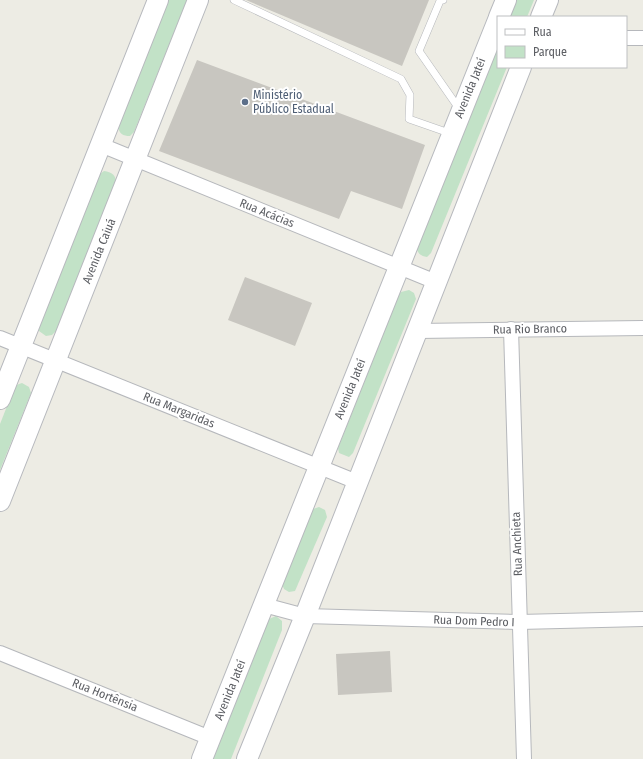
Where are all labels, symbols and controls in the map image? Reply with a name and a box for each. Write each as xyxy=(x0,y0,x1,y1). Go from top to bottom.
legend xyxy=(497,16,627,68)
text: Rua xyxy=(533,25,552,39)
text: Parque xyxy=(533,45,567,59)
street label: Avenida Jateí xyxy=(452,56,488,120)
place label: Ministério Público Estadual xyxy=(253,88,334,116)
marker: Ministério Público Estadual xyxy=(240,97,250,107)
street label: Rua Acácias xyxy=(238,196,296,230)
street label: Avenida Caiuá xyxy=(80,216,118,286)
street label: Rua Rio Branco xyxy=(493,321,567,337)
street label: Avenida Jateí xyxy=(332,357,368,421)
street label: Rua Margaridas xyxy=(141,389,217,431)
street label: Rua Anchieta xyxy=(509,512,525,576)
street label: Rua Dom Pedro I xyxy=(433,613,515,629)
street label: Avenida Jateí xyxy=(212,658,248,722)
street label: Rua Hortênsia xyxy=(70,676,140,715)

